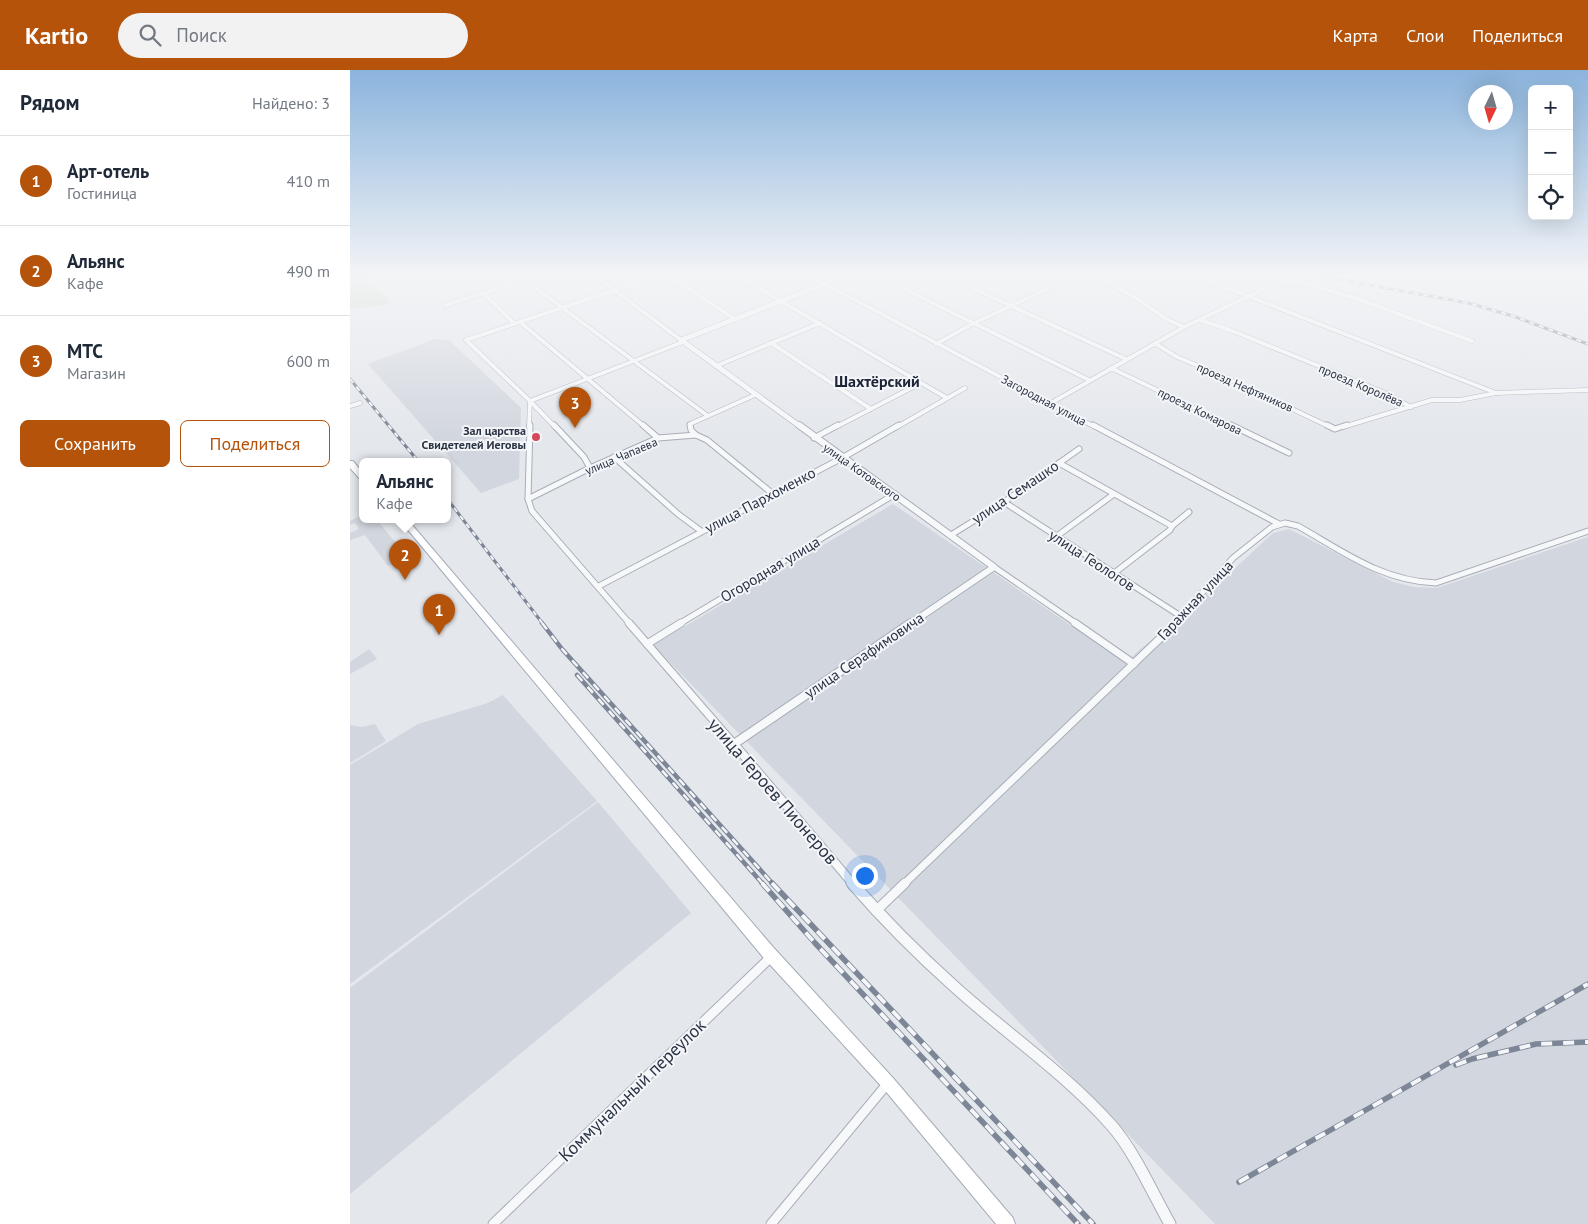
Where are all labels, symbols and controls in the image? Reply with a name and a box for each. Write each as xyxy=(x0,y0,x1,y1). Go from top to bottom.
search box xyxy=(118,13,468,58)
text: Kartio xyxy=(25,20,88,51)
icon: search xyxy=(136,21,164,49)
text: Поиск xyxy=(176,23,227,47)
text: Карта xyxy=(1333,24,1378,47)
text: Слои xyxy=(1406,24,1444,47)
text: Поделиться xyxy=(1472,24,1563,47)
north arrow xyxy=(1468,85,1513,130)
map controls xyxy=(1528,85,1573,220)
button: + xyxy=(1528,85,1573,130)
text: Рядом xyxy=(20,89,79,116)
text: Найдено: 3 xyxy=(252,93,330,113)
button: − xyxy=(1528,130,1573,175)
text: Арт-отель xyxy=(67,159,149,183)
text: 1 xyxy=(31,171,41,191)
text: 410 m xyxy=(287,171,330,191)
button: locate xyxy=(1528,175,1573,220)
text: Гостиница xyxy=(67,183,137,203)
text: Альянс xyxy=(67,249,125,273)
text: 2 xyxy=(31,261,41,281)
text: 490 m xyxy=(287,261,330,281)
text: Кафе xyxy=(67,273,104,293)
text: МТС xyxy=(67,339,103,363)
text: 3 xyxy=(31,351,41,371)
text: 600 m xyxy=(287,351,330,371)
street label: проезд Нефтяников xyxy=(1194,359,1296,415)
street label: проезд Королёва xyxy=(1316,360,1406,410)
text: Магазин xyxy=(67,363,126,383)
district label: Шахтёрский xyxy=(834,371,920,391)
street label: Загородная улица xyxy=(999,371,1089,429)
street label: проезд Комарова xyxy=(1155,384,1245,438)
pin: 3 xyxy=(559,387,591,428)
button: Сохранить xyxy=(20,420,170,467)
button: Поделиться xyxy=(180,420,330,467)
place label: Зал царства Свидетелей Иеговы xyxy=(422,423,526,452)
marker: Зал царства Свидетелей Иеговы xyxy=(530,431,542,443)
street label: улица Чапаева xyxy=(582,434,660,478)
street label: улица Котовского xyxy=(820,440,904,504)
street label: улица Семашко xyxy=(968,456,1062,528)
popup xyxy=(359,458,451,523)
street label: улица Пархоменко xyxy=(701,463,819,537)
text: Альянс xyxy=(376,469,434,493)
text: Кафе xyxy=(376,493,413,513)
street label: улица Геологов xyxy=(1045,525,1139,595)
street label: Огородная улица xyxy=(717,532,823,606)
pin: 2 xyxy=(389,539,421,580)
street label: Гаражная улица xyxy=(1153,556,1237,644)
pin: 1 xyxy=(423,594,455,635)
street label: улица Серафимовича xyxy=(801,608,927,702)
street label: улица Героев Пионеров xyxy=(703,713,843,869)
your location xyxy=(852,863,878,889)
street label: Коммунальный переулок xyxy=(553,1013,711,1166)

